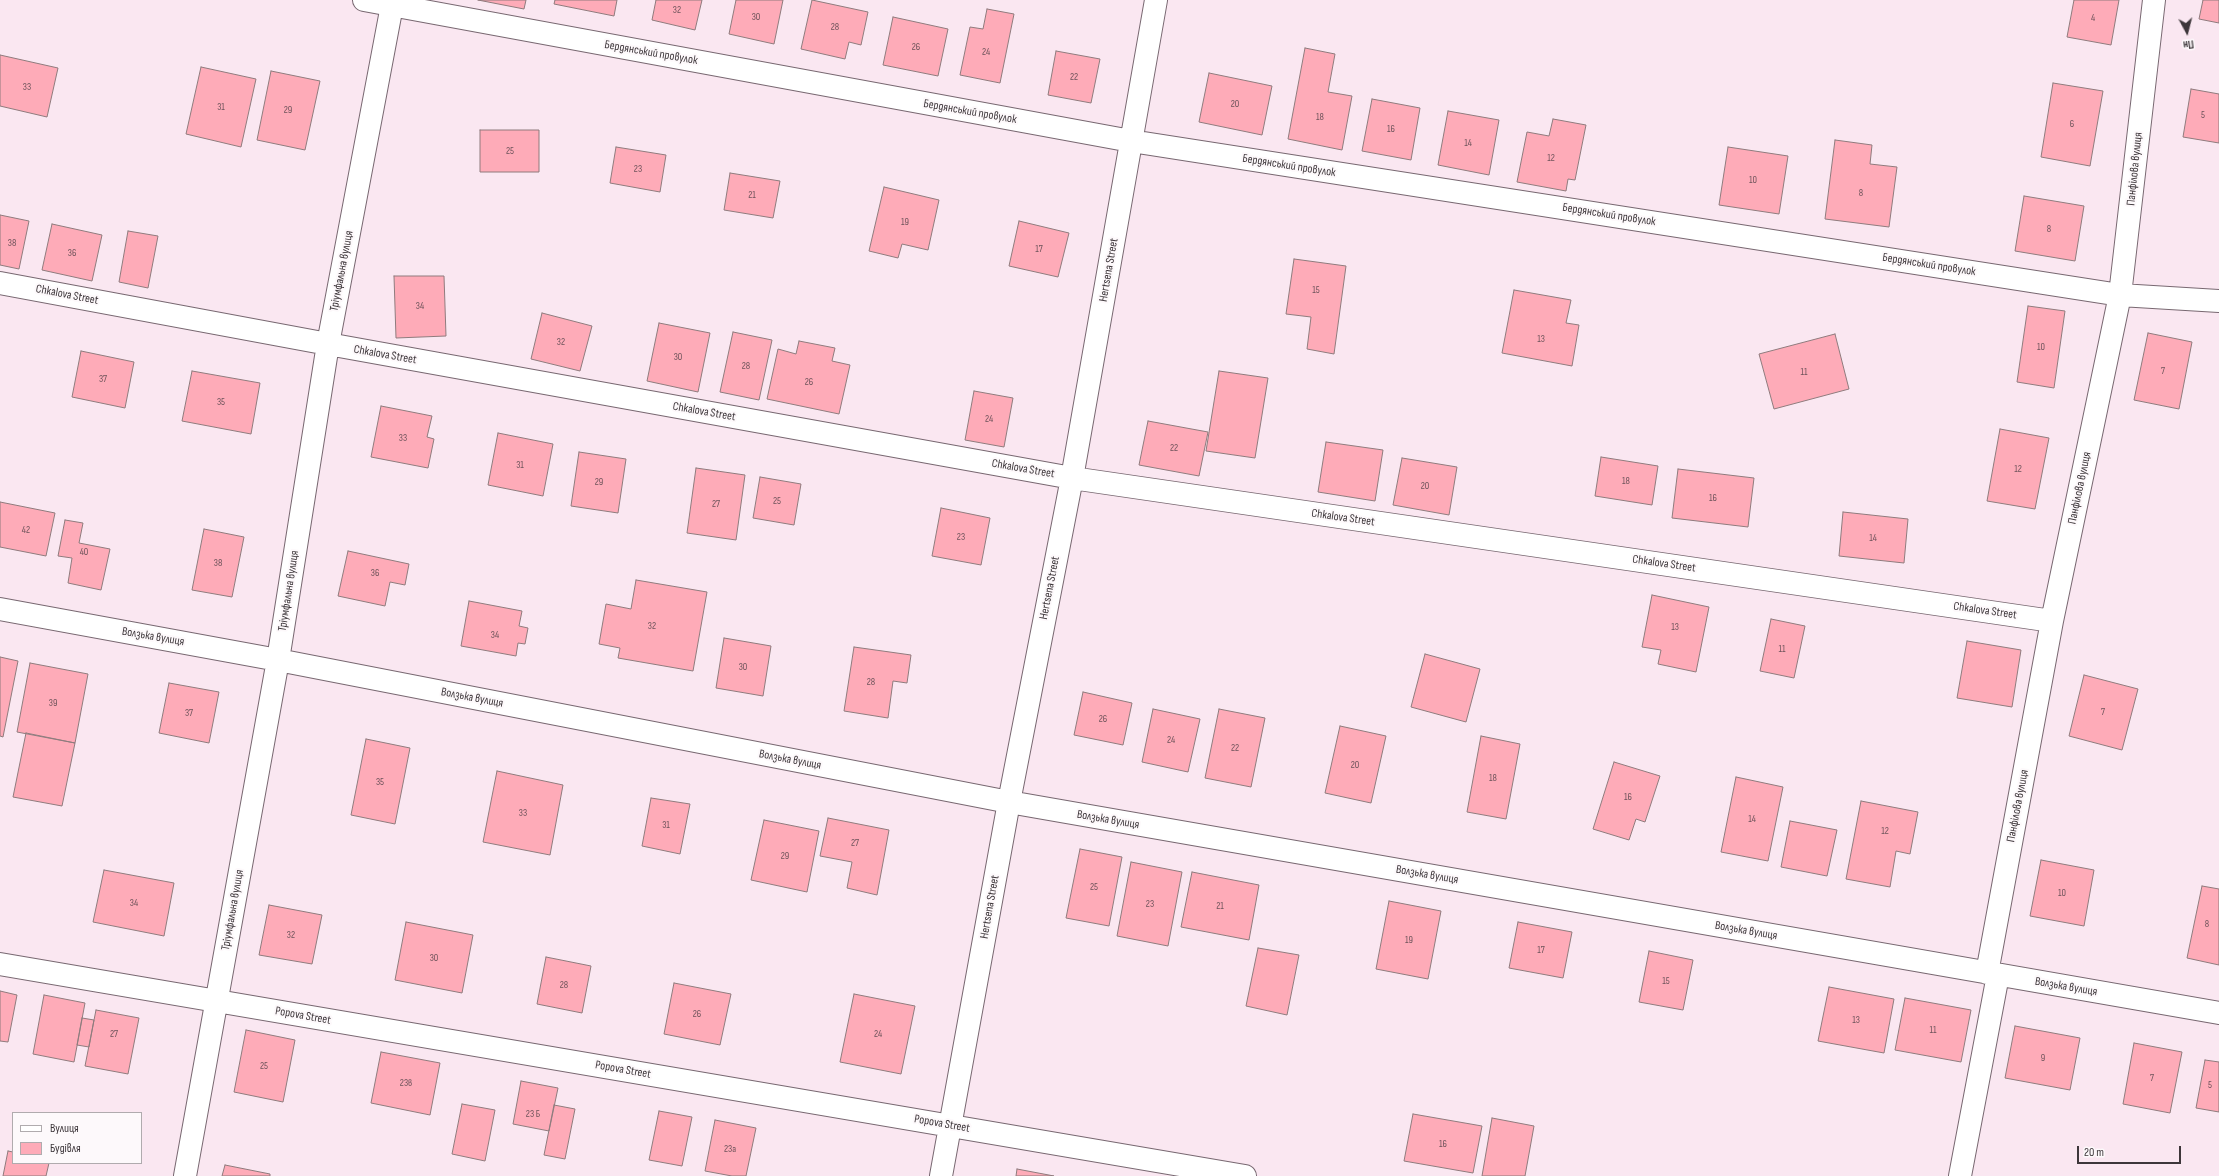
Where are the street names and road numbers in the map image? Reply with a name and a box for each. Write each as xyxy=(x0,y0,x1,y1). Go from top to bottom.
street label: Бердянський провулок xyxy=(603,38,699,68)
street label: Бердянський провулок xyxy=(922,97,1018,127)
street label: Панфілова вулиця xyxy=(2124,132,2146,206)
street label: Бердянський провулок xyxy=(1241,152,1337,180)
street label: Бердянський провулок xyxy=(1561,201,1657,229)
street label: Тріумфальна вулиця xyxy=(327,230,357,312)
street label: Hertsena Street xyxy=(1096,237,1122,303)
street label: Бердянський провулок xyxy=(1881,251,1977,279)
street label: Chkalova Street xyxy=(34,282,100,308)
street label: Chkalova Street xyxy=(352,342,418,368)
street label: Chkalova Street xyxy=(671,399,737,425)
street label: Панфілова вулиця xyxy=(2065,450,2095,526)
street label: Chkalova Street xyxy=(990,456,1056,482)
street label: Chkalova Street xyxy=(1311,506,1375,530)
street label: Тріумфальна вулиця xyxy=(276,550,302,632)
street label: Chkalova Street xyxy=(1632,552,1696,576)
street label: Hertsena Street xyxy=(1037,555,1063,621)
street label: Chkalova Street xyxy=(1953,599,2017,623)
street label: Волзька вулиця xyxy=(121,624,185,650)
street label: Волзька вулиця xyxy=(440,685,504,711)
street label: Волзька вулиця xyxy=(758,747,822,773)
street label: Панфілова вулиця xyxy=(2004,768,2032,844)
street label: Волзька вулиця xyxy=(1076,807,1140,833)
street label: Волзька вулиця xyxy=(1395,862,1459,888)
street label: Тріумфальна вулиця xyxy=(219,869,247,951)
street label: Hertsena Street xyxy=(977,874,1003,940)
street label: Волзька вулиця xyxy=(1714,918,1778,944)
street label: Волзька вулиця xyxy=(2034,974,2098,1000)
street label: Popova Street xyxy=(274,1004,332,1028)
street label: Popova Street xyxy=(594,1058,652,1082)
street label: Popova Street xyxy=(913,1112,971,1136)

